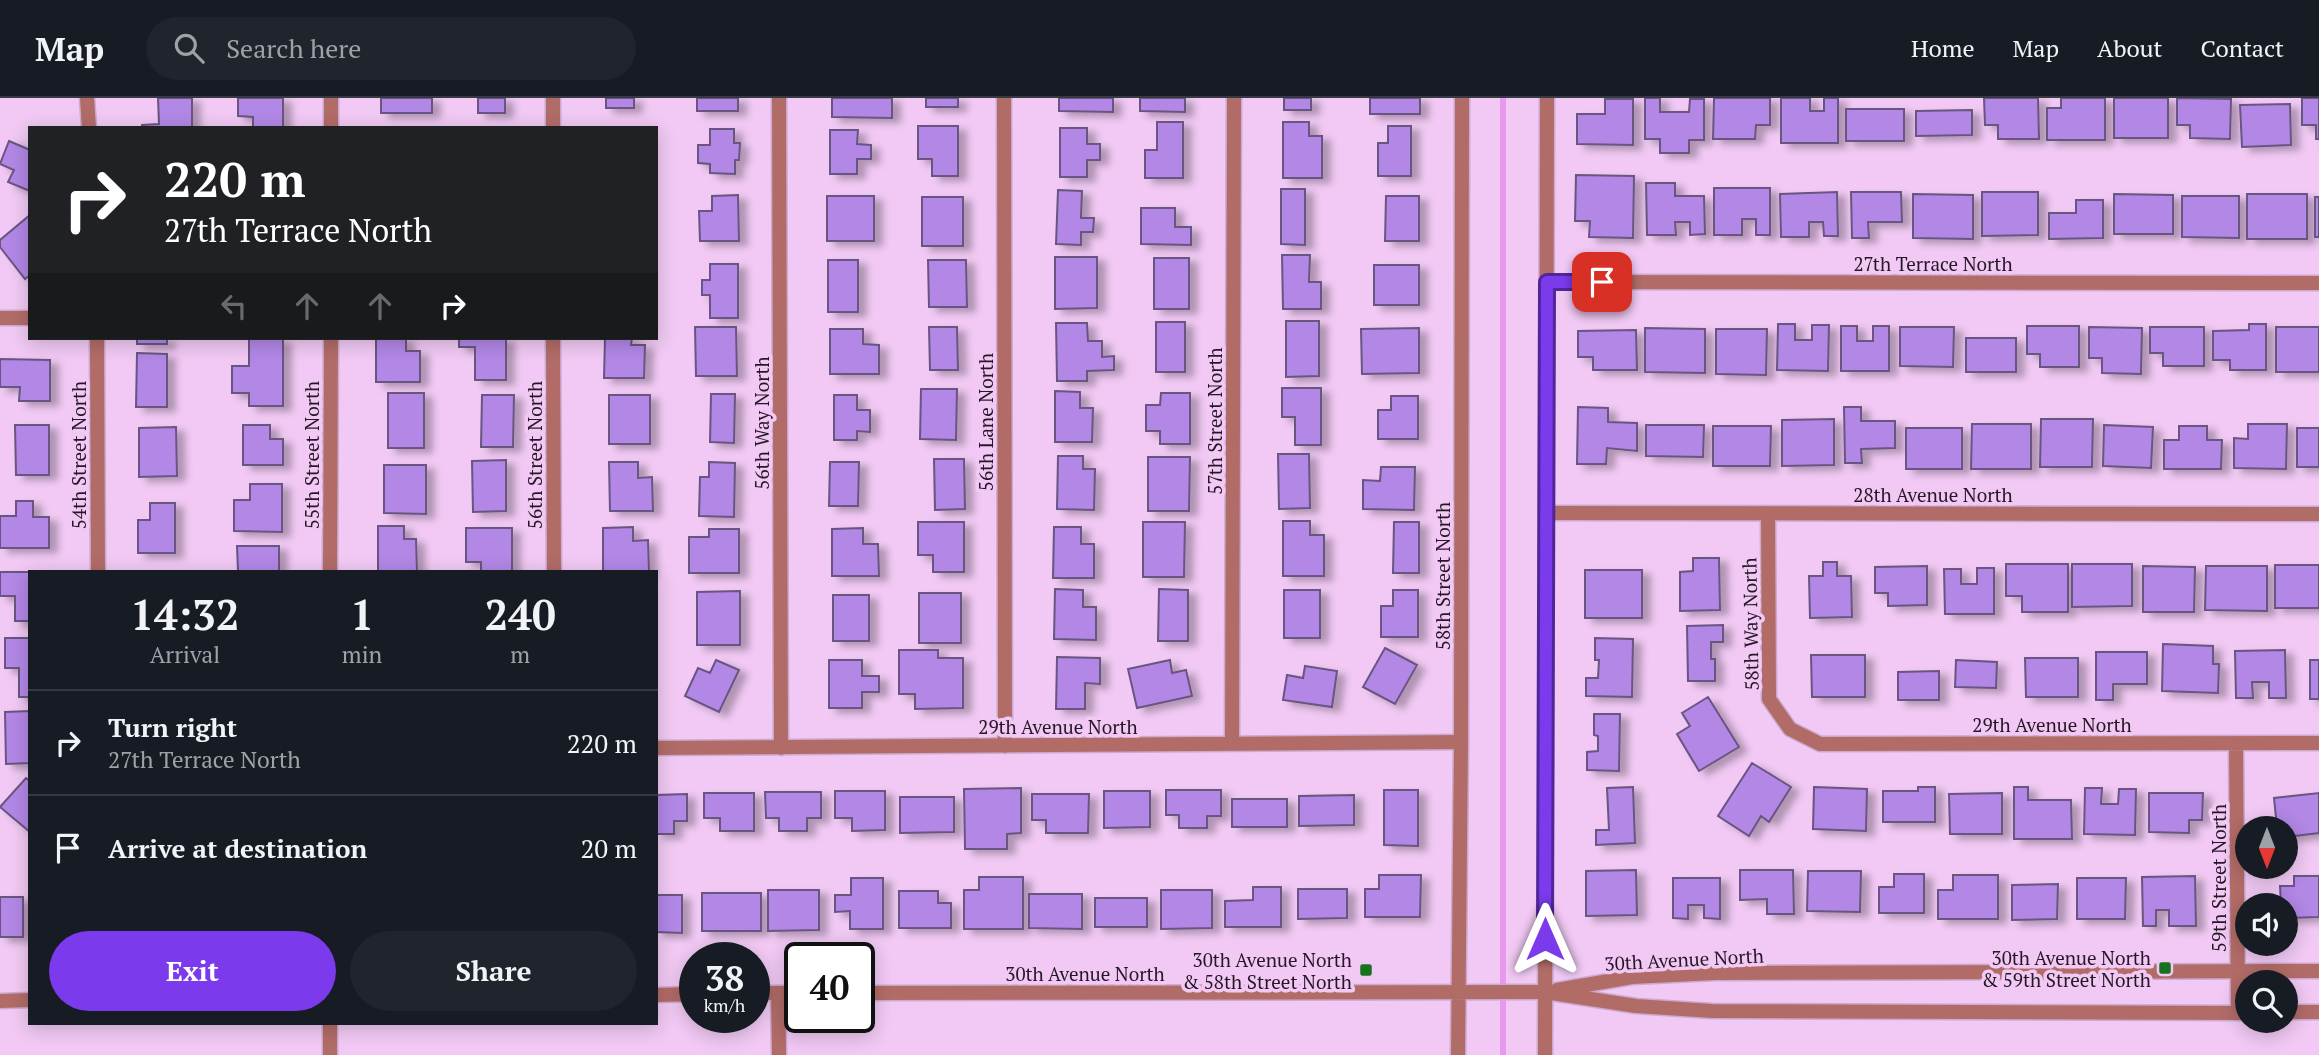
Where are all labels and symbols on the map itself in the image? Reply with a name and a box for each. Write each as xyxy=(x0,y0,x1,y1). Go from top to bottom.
street label: 27th Terrace North xyxy=(1853,251,2013,276)
pin xyxy=(1572,252,1632,312)
street label: 57th Street North xyxy=(1202,347,1227,495)
street label: 56th Lane North xyxy=(973,353,998,491)
street label: 56th Way North xyxy=(749,356,774,490)
street label: 54th Street North xyxy=(66,381,91,529)
street label: 55th Street North xyxy=(299,381,324,529)
street label: 56th Street North xyxy=(522,381,547,529)
street label: 28th Avenue North xyxy=(1853,482,2013,507)
street label: 58th Street North xyxy=(1430,502,1455,650)
street label: 58th Way North xyxy=(1736,557,1764,691)
street label: 29th Avenue North xyxy=(1972,712,2132,737)
street label: 29th Avenue North xyxy=(978,714,1138,739)
street label: 59th Street North xyxy=(2206,804,2231,952)
north arrow xyxy=(2235,816,2298,878)
position arrow xyxy=(1508,902,1582,976)
speed limit sign: 40 xyxy=(784,942,875,1033)
street label: 30th Avenue North xyxy=(1604,942,1764,976)
place label: 30th Avenue North & 59th Street North xyxy=(1982,945,2151,992)
place label: 30th Avenue North & 58th Street North xyxy=(1183,947,1352,994)
marker: 30th Avenue North & 59th Street North xyxy=(2157,960,2173,976)
street label: 30th Avenue North xyxy=(1005,961,1165,986)
marker: 30th Avenue North & 58th Street North xyxy=(1358,962,1374,978)

